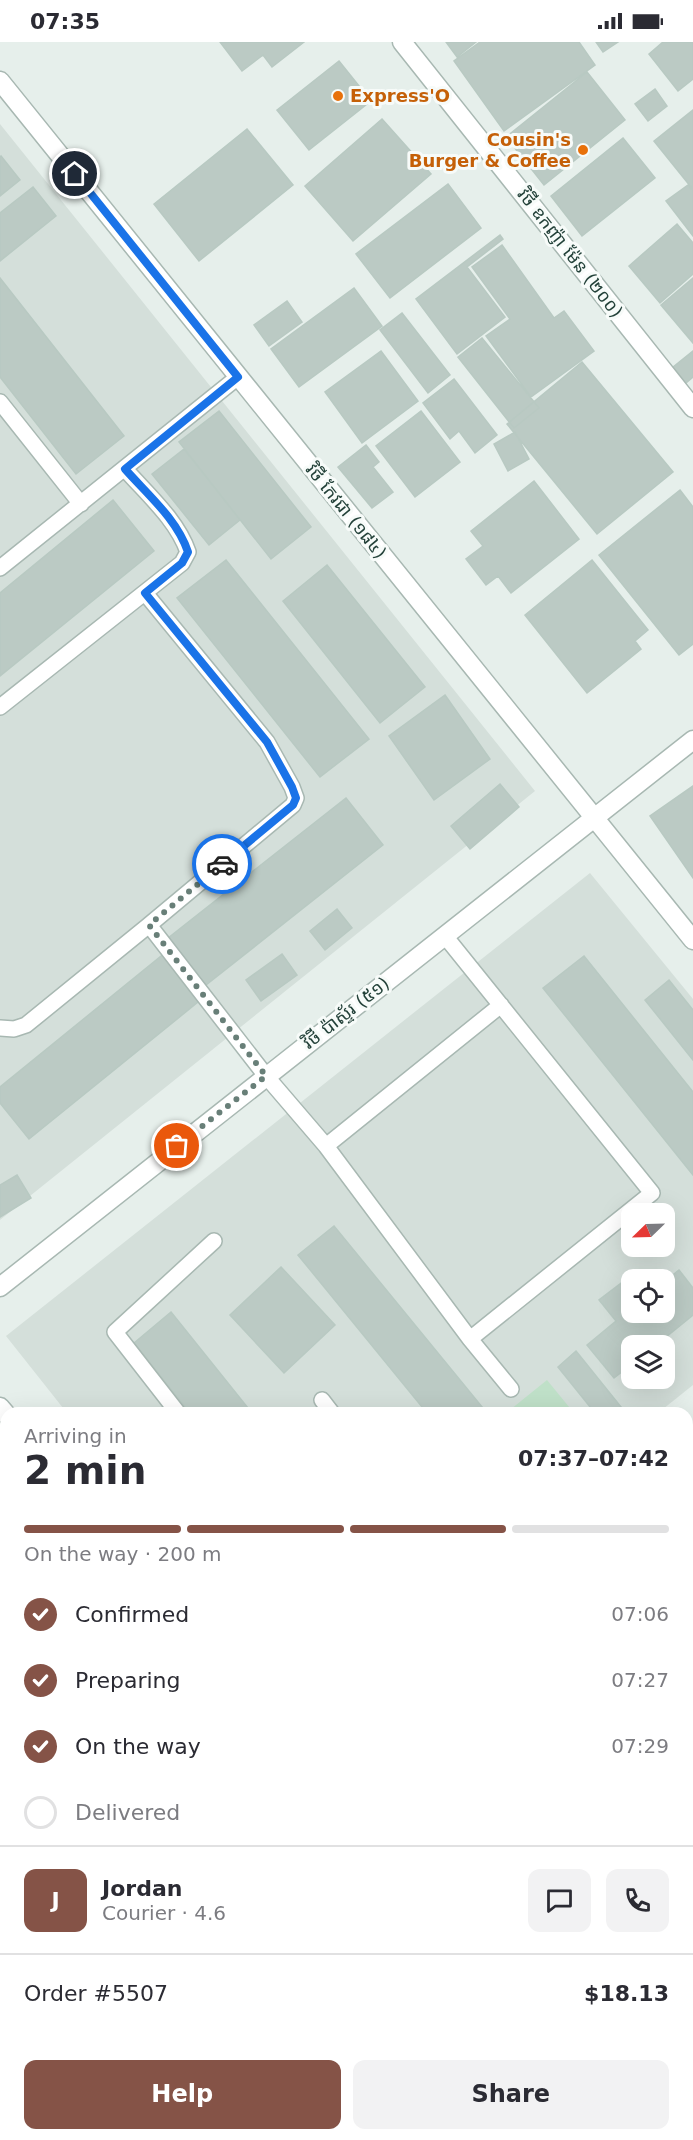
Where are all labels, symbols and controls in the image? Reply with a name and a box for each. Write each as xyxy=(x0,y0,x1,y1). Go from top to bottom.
text: 07:35 xyxy=(30,9,100,34)
place label: Express'O xyxy=(350,85,450,106)
marker: Express'O xyxy=(331,89,345,103)
place label: Cousin's Burger & Coffee xyxy=(409,129,571,171)
marker: Cousin's Burger & Coffee xyxy=(576,143,590,157)
pin xyxy=(49,148,100,199)
icon: home xyxy=(58,157,91,190)
street label: វិថី ឧកញ៉ា ម៉ែន (២០០) xyxy=(512,183,628,322)
street label: វិថី កែវជា (១៨៤) xyxy=(301,458,392,562)
courier xyxy=(192,834,252,894)
icon: car xyxy=(206,848,239,881)
street label: វិថី ប៉ាស្ទ័រ (៥១) xyxy=(297,972,394,1055)
pin xyxy=(151,1120,202,1171)
icon: bag xyxy=(160,1129,193,1162)
north arrow xyxy=(621,1203,675,1257)
map controls xyxy=(621,1203,675,1389)
button: locate xyxy=(621,1269,675,1323)
button: layers xyxy=(621,1335,675,1389)
text: Arriving in xyxy=(24,1424,127,1448)
text: 07:37–07:42 xyxy=(518,1446,669,1471)
text: 2 min xyxy=(24,1448,146,1493)
text: On the way · 200 m xyxy=(24,1542,222,1566)
icon: check xyxy=(24,1598,57,1631)
text: Confirmed xyxy=(75,1602,189,1627)
text: 07:06 xyxy=(611,1602,669,1626)
icon: check xyxy=(24,1664,57,1697)
text: Preparing xyxy=(75,1668,181,1693)
text: 07:27 xyxy=(611,1668,669,1692)
icon: check xyxy=(24,1730,57,1763)
text: On the way xyxy=(75,1734,201,1759)
text: 07:29 xyxy=(611,1734,669,1758)
text: Delivered xyxy=(75,1800,180,1825)
button: chat xyxy=(528,1869,591,1932)
button: phone xyxy=(606,1869,669,1932)
text: Jordan xyxy=(102,1876,182,1901)
text: J xyxy=(51,1888,60,1913)
text: Courier · 4.6 xyxy=(102,1901,226,1925)
text: Order #5507 xyxy=(24,1981,168,2006)
text: $18.13 xyxy=(584,1981,669,2006)
button: Help xyxy=(24,2060,341,2129)
button: Share xyxy=(353,2060,669,2129)

